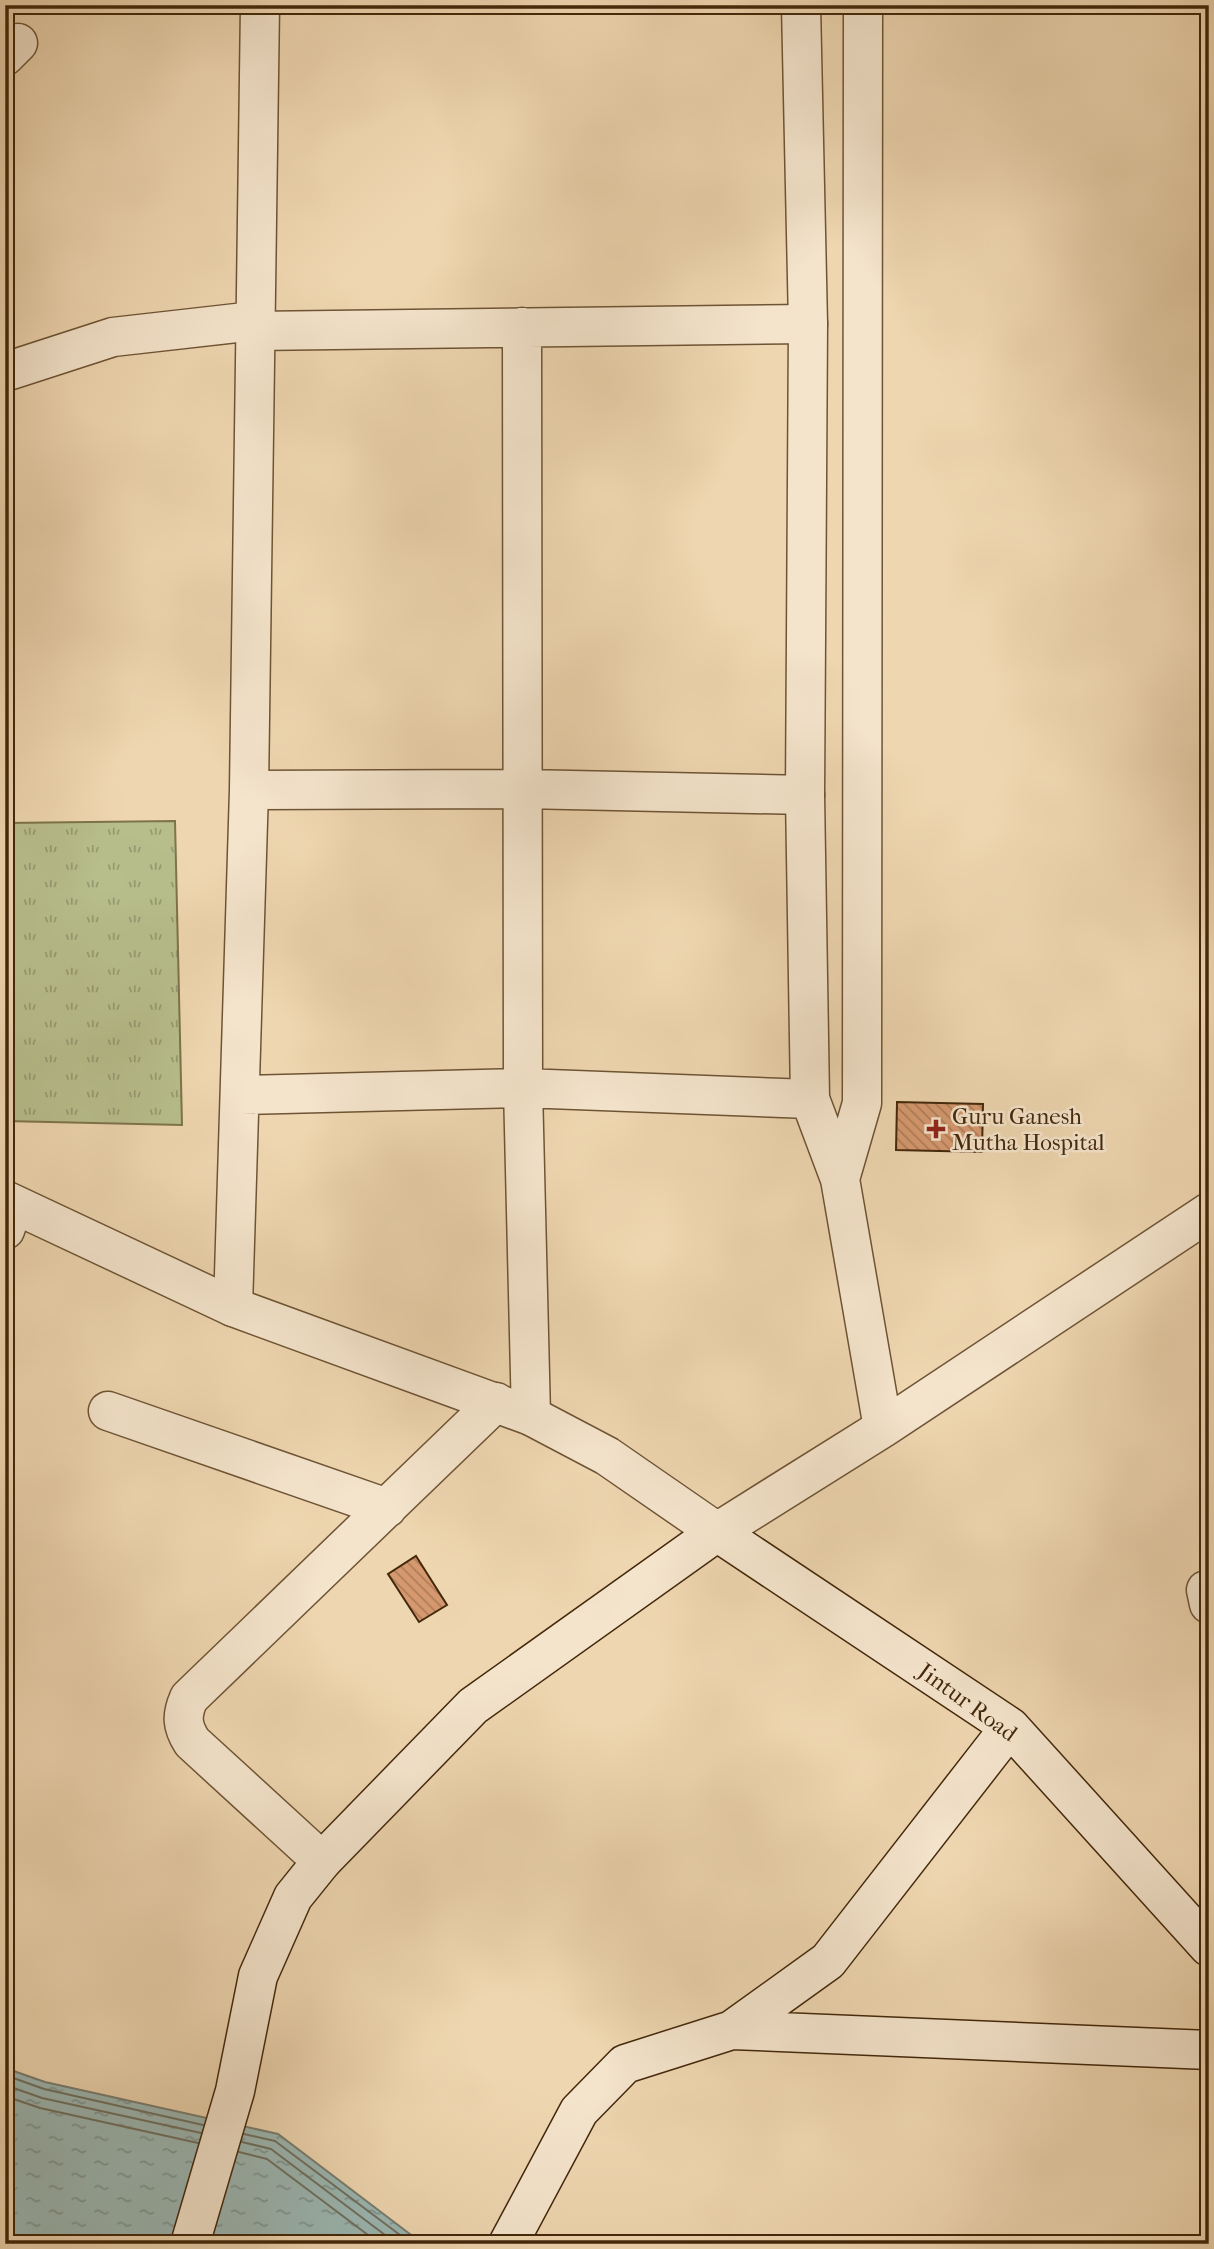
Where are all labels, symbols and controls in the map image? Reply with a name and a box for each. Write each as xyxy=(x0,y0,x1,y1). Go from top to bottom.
place label: Guru Ganesh Mutha Hospital xyxy=(952,1103,1105,1156)
marker: Guru Ganesh Mutha Hospital xyxy=(926,1119,946,1139)
street label: Jintur Road xyxy=(911,1656,1023,1748)

